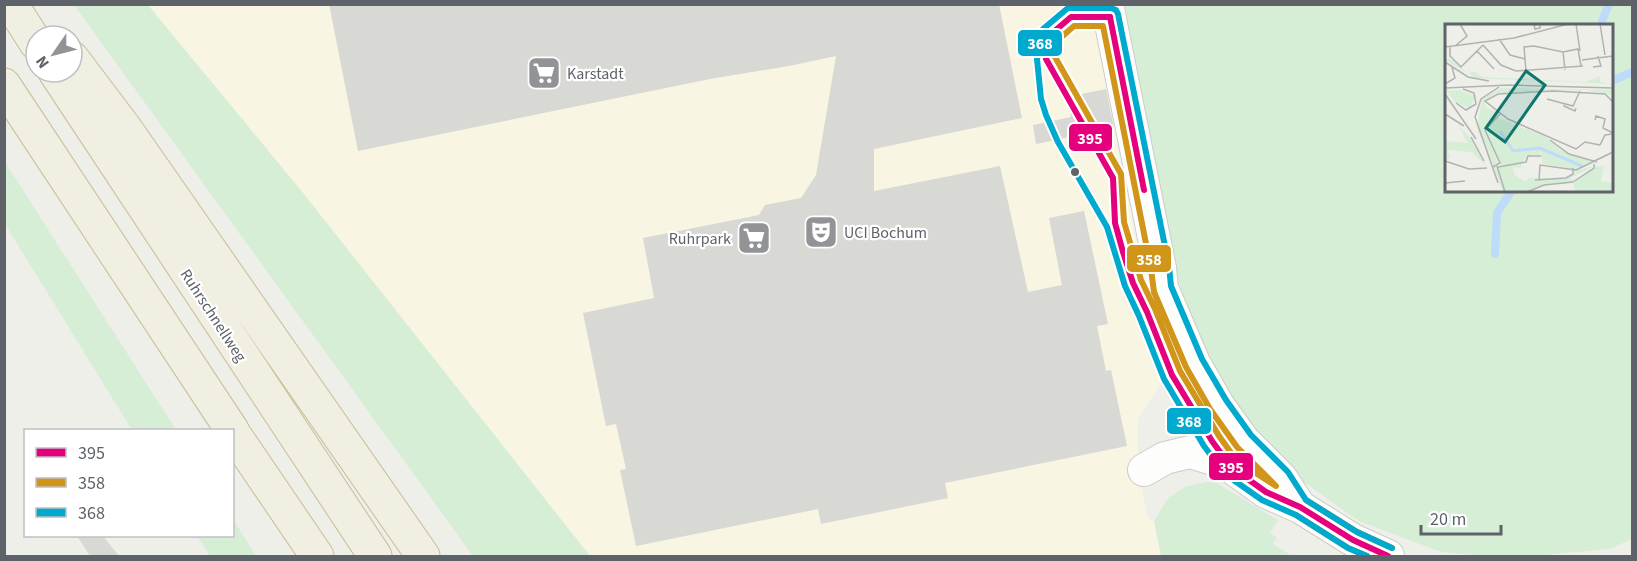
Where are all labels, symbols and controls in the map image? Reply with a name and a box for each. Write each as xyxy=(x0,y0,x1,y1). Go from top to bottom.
north arrow xyxy=(24,24,84,84)
inset map xyxy=(1445,24,1613,192)
line badge: 368 xyxy=(1017,29,1063,57)
text: 368 xyxy=(1027,33,1053,55)
text: N xyxy=(30,51,55,73)
supermarket icon: Karstadt xyxy=(526,55,562,91)
place label: Karstadt xyxy=(567,63,624,85)
line badge: 395 xyxy=(1068,123,1113,152)
text: 395 xyxy=(1077,128,1103,150)
unlabelled marker xyxy=(1069,166,1081,178)
theatre icon: UCI Bochum xyxy=(803,214,839,250)
supermarket icon: Ruhrpark xyxy=(736,220,772,256)
place label: UCI Bochum xyxy=(844,222,927,244)
place label: Ruhrpark xyxy=(669,228,731,250)
line badge: 358 xyxy=(1126,244,1172,273)
text: 358 xyxy=(1136,249,1162,271)
street label: Ruhrschnellweg xyxy=(175,265,251,366)
line badge: 368 xyxy=(1166,407,1212,435)
text: 368 xyxy=(1176,411,1202,433)
legend xyxy=(24,429,234,537)
text: 395 xyxy=(78,441,105,466)
line badge: 395 xyxy=(1208,452,1254,481)
text: 395 xyxy=(1218,457,1244,479)
text: 358 xyxy=(78,471,105,496)
scale bar xyxy=(1421,498,1500,536)
text: 368 xyxy=(78,501,105,526)
text: 20 m xyxy=(1430,507,1466,532)

